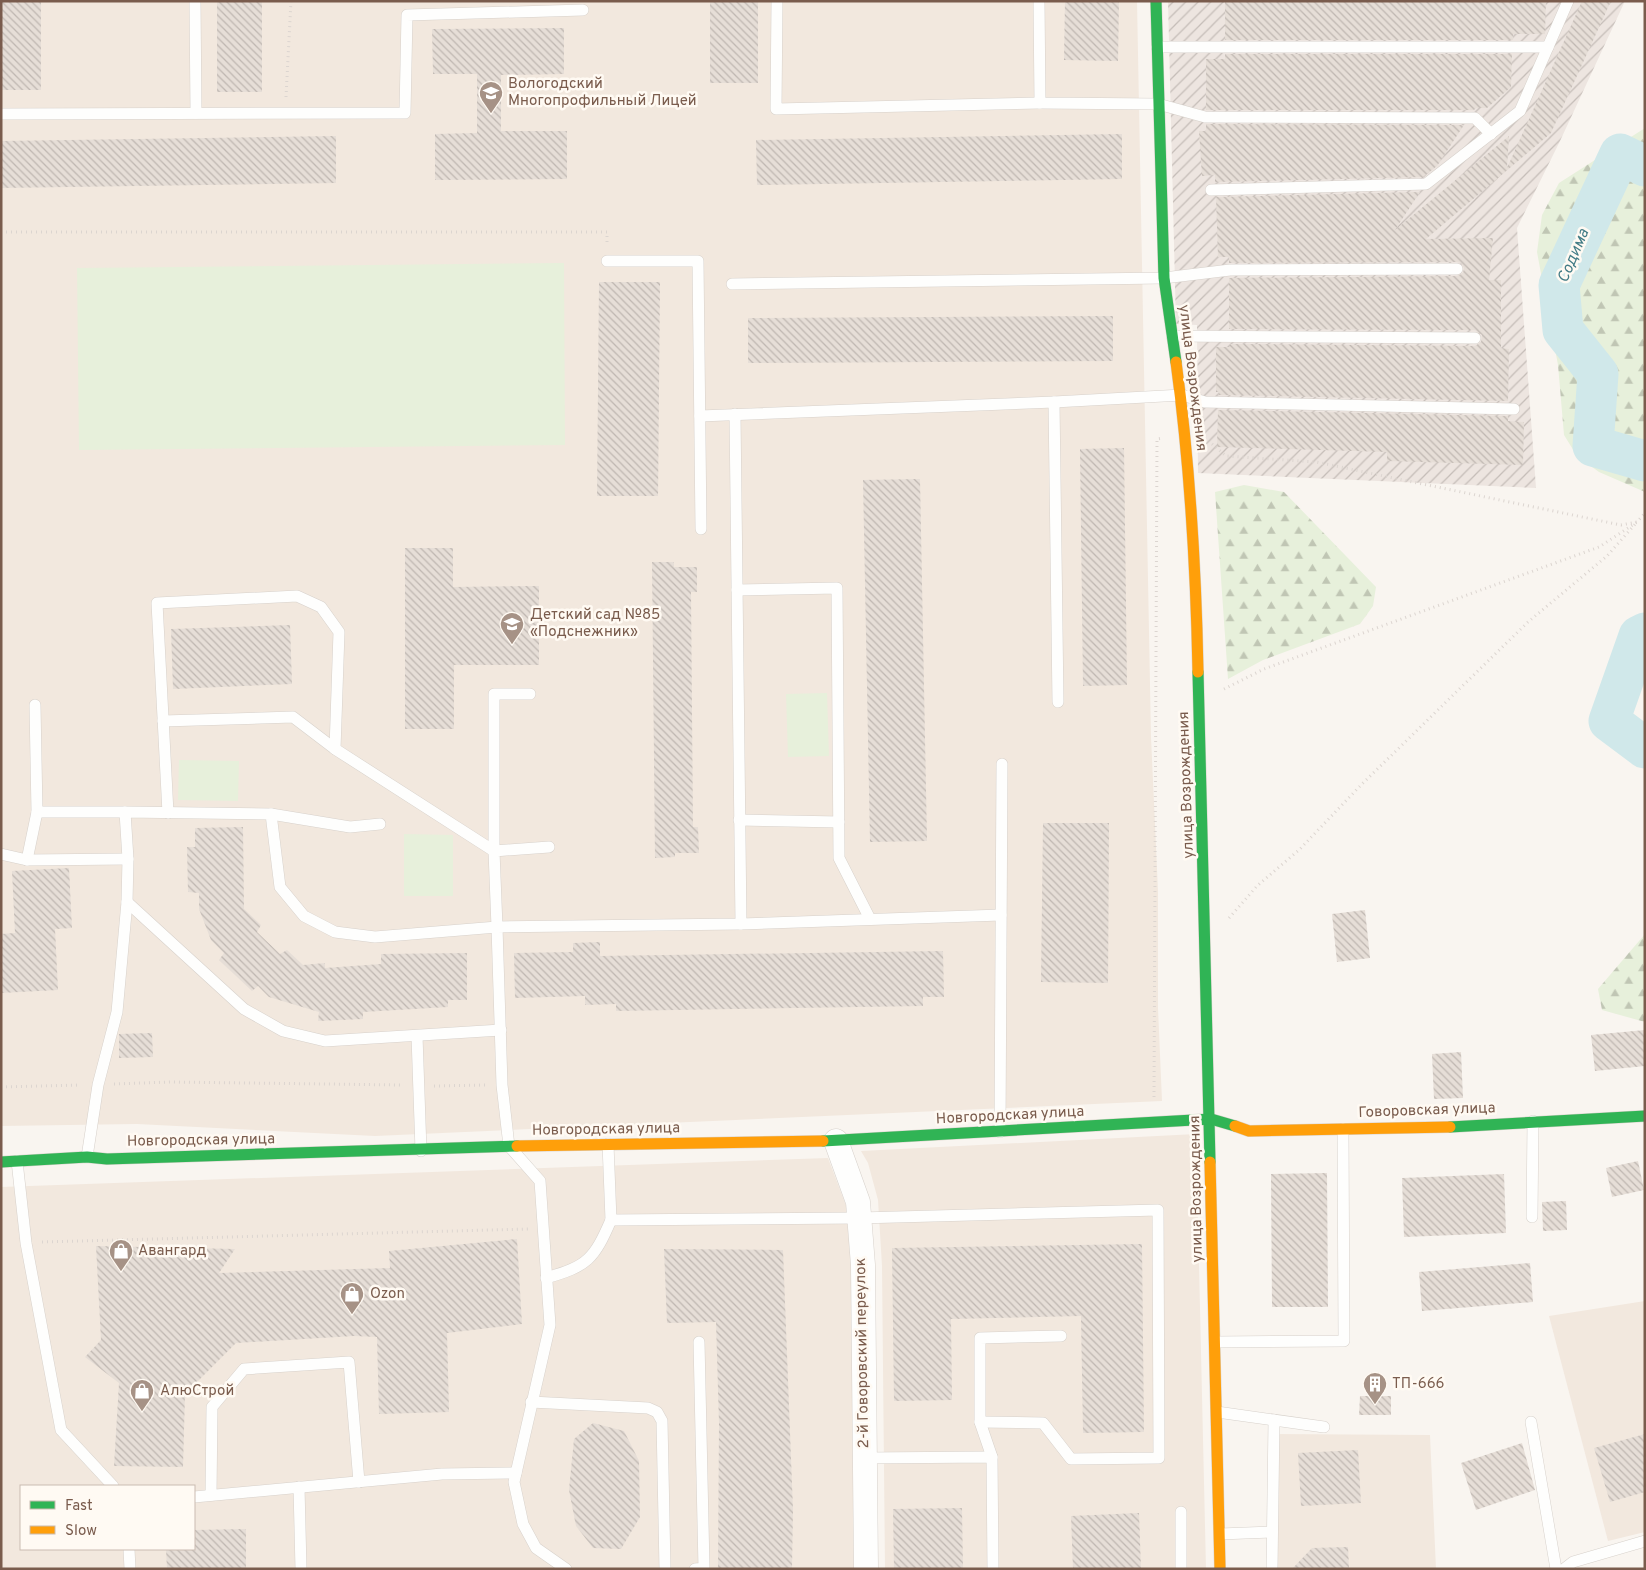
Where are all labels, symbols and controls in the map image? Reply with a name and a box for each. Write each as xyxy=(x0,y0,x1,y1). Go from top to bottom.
place label: Вологодский Многопрофильный Лицей xyxy=(508,75,697,111)
school or university icon: Вологодский Многопрофильный Лицей xyxy=(478,80,504,114)
water label: Содима xyxy=(1554,225,1595,286)
street label: улица Возрождения xyxy=(1174,304,1210,452)
place label: Детский сад №85 «Подснежник» xyxy=(530,606,660,642)
school or university icon: Детский сад №85 «Подснежник» xyxy=(499,611,525,645)
street label: улица Возрождения xyxy=(1175,711,1199,859)
street label: Говоровская улица xyxy=(1358,1099,1496,1123)
street label: Новгородская улица xyxy=(935,1103,1085,1129)
street label: улица Возрождения xyxy=(1186,1115,1208,1263)
street label: Новгородская улица xyxy=(532,1119,680,1141)
street label: Новгородская улица xyxy=(127,1130,275,1152)
shop icon: Авангард xyxy=(108,1238,134,1272)
place label: Авангард xyxy=(138,1242,206,1261)
street label: 2-й Говоровский переулок xyxy=(852,1258,874,1448)
shop icon: Ozon xyxy=(339,1281,365,1315)
place label: Ozon xyxy=(370,1285,405,1304)
building icon: ТП-666 xyxy=(1362,1371,1388,1405)
place label: ТП-666 xyxy=(1392,1375,1445,1394)
shop icon: АлюСтрой xyxy=(129,1378,155,1412)
place label: АлюСтрой xyxy=(160,1382,234,1401)
legend xyxy=(20,1485,195,1550)
text: Fast xyxy=(65,1497,93,1516)
text: Slow xyxy=(65,1522,97,1541)

